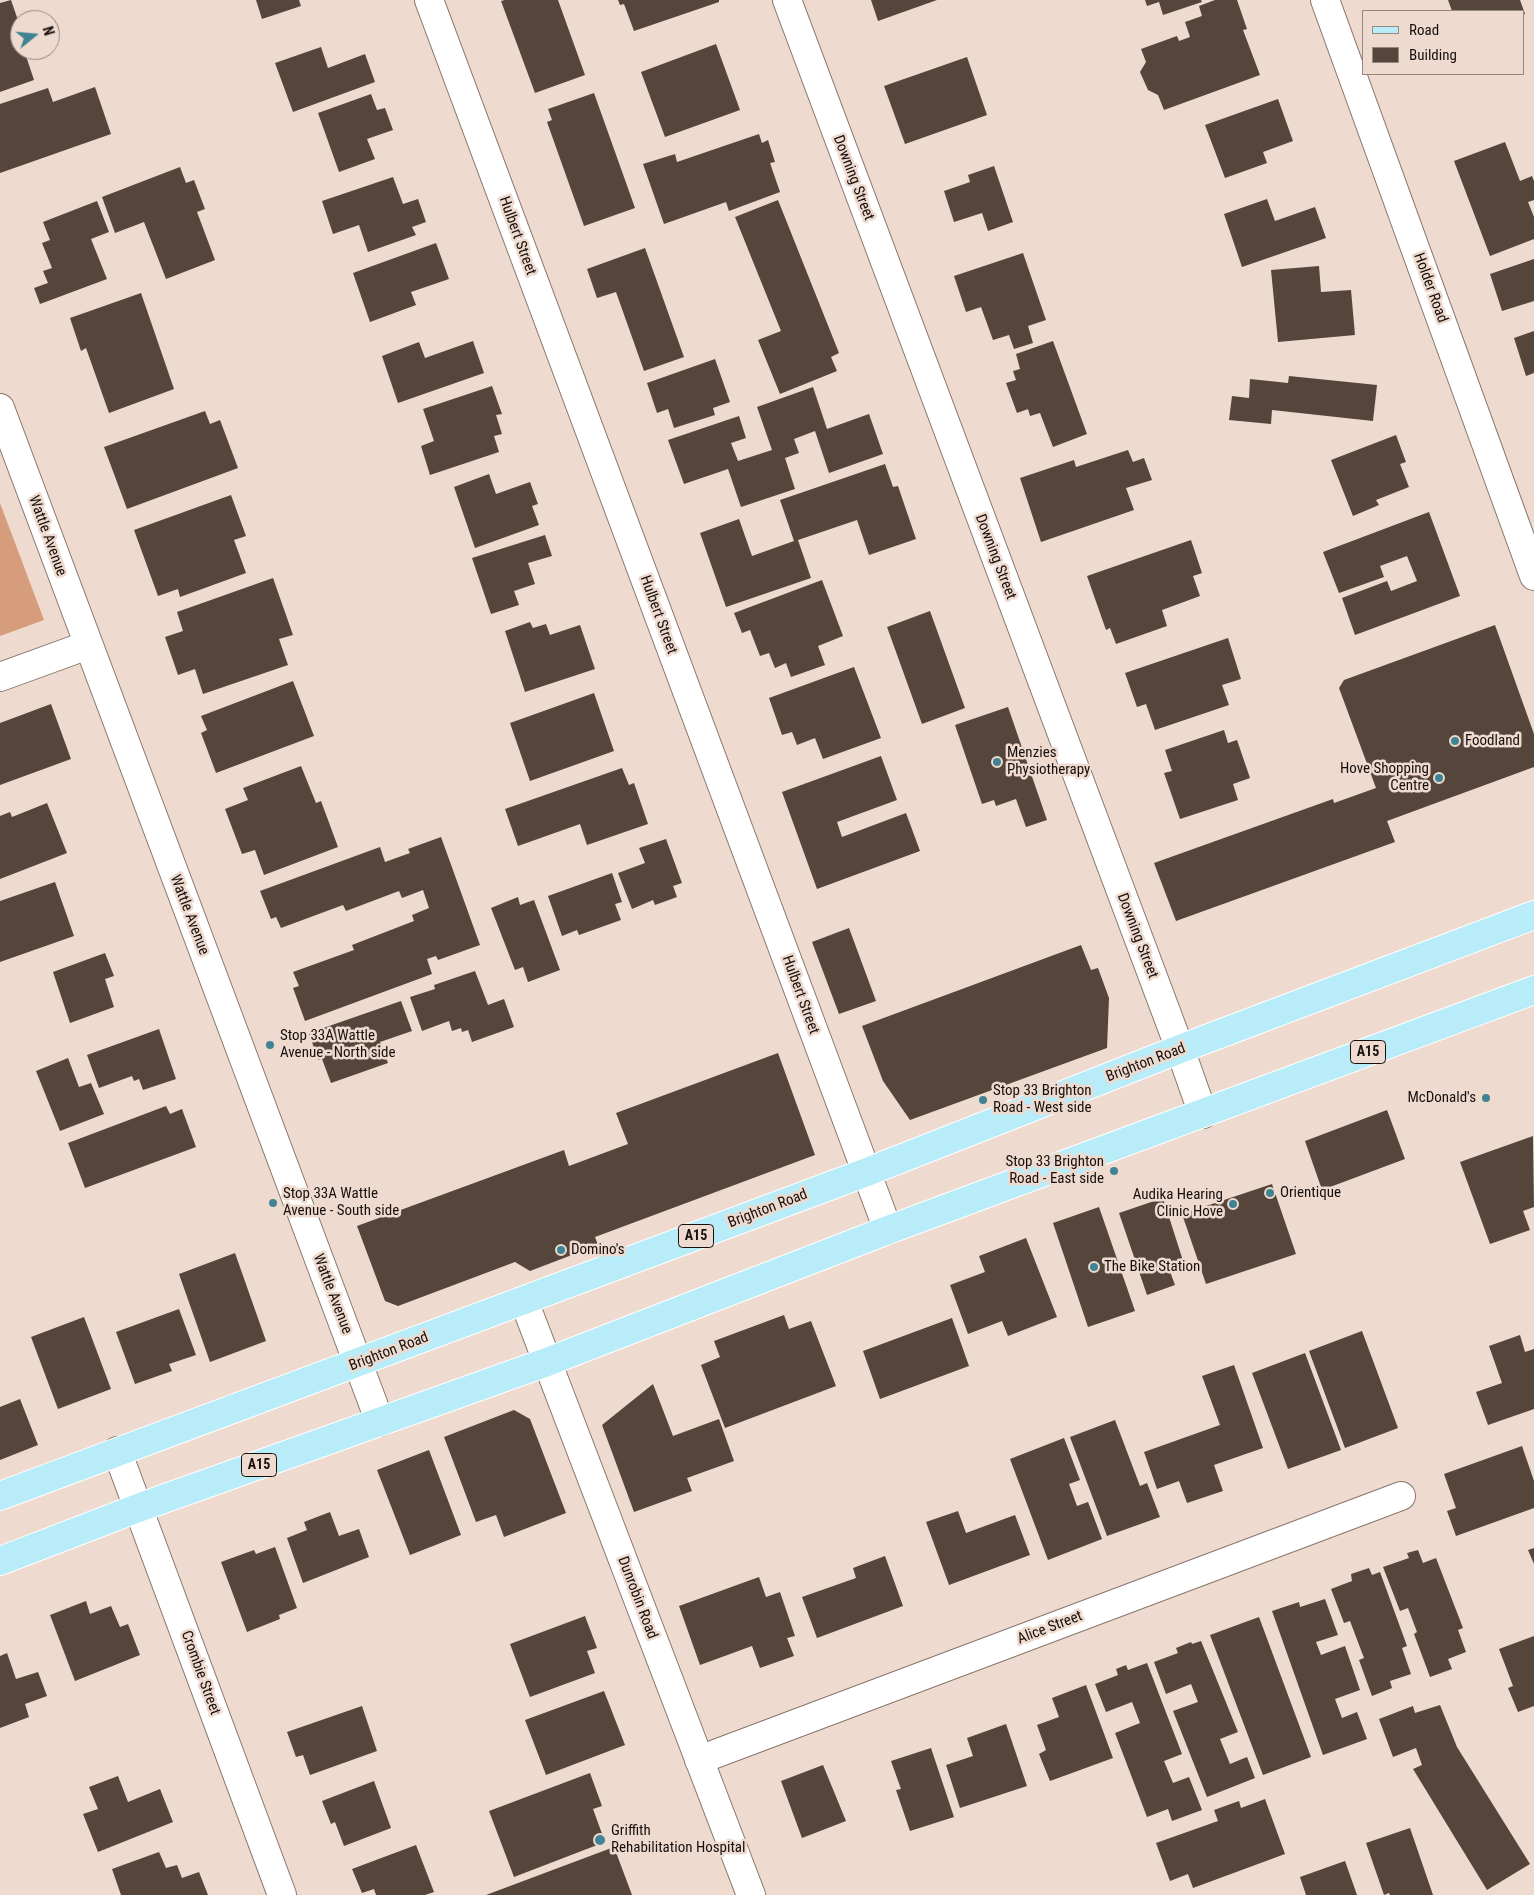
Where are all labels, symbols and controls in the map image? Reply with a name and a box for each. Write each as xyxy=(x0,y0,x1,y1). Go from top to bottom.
north arrow xyxy=(10,10,60,60)
legend xyxy=(1362,10,1524,75)
text: Road xyxy=(1409,21,1439,39)
text: N xyxy=(39,24,57,37)
text: Building xyxy=(1409,46,1457,64)
street label: Downing Street xyxy=(829,133,877,223)
street label: Hulbert Street xyxy=(494,194,540,278)
street label: Holder Road xyxy=(1409,251,1451,325)
street label: Wattle Avenue xyxy=(24,493,70,579)
street label: Downing Street xyxy=(971,512,1019,602)
street label: Hulbert Street xyxy=(635,573,681,657)
place label: Foodland xyxy=(1465,732,1520,750)
marker: Foodland xyxy=(1449,735,1461,747)
place label: Menzies Physiotherapy xyxy=(1007,744,1090,779)
marker: Menzies Physiotherapy xyxy=(991,756,1003,768)
place label: Hove Shopping Centre xyxy=(1340,760,1429,795)
marker: Hove Shopping Centre xyxy=(1433,772,1445,784)
street label: Wattle Avenue xyxy=(165,872,213,958)
street label: Downing Street xyxy=(1113,891,1161,981)
street label: Hulbert Street xyxy=(777,953,823,1037)
place label: Stop 33A Wattle Avenue - North side xyxy=(280,1027,395,1062)
marker: Stop 33A Wattle Avenue - North side xyxy=(264,1039,276,1051)
street label: Brighton Road xyxy=(1104,1040,1188,1086)
road number: A15 xyxy=(1350,1040,1386,1064)
place label: Stop 33 Brighton Road - West side xyxy=(993,1082,1092,1117)
place label: McDonald's xyxy=(1407,1089,1476,1107)
marker: McDonald's xyxy=(1480,1092,1492,1104)
marker: Stop 33 Brighton Road - West side xyxy=(977,1094,989,1106)
place label: Stop 33 Brighton Road - East side xyxy=(1005,1153,1104,1188)
marker: Stop 33 Brighton Road - East side xyxy=(1108,1165,1120,1177)
place label: Orientique xyxy=(1280,1184,1341,1202)
place label: Stop 33A Wattle Avenue - South side xyxy=(283,1185,399,1220)
street label: Brighton Road xyxy=(726,1186,810,1232)
place label: Audika Hearing Clinic Hove xyxy=(1133,1186,1223,1221)
marker: Orientique xyxy=(1264,1187,1276,1199)
marker: Stop 33A Wattle Avenue - South side xyxy=(267,1197,279,1209)
marker: Audika Hearing Clinic Hove xyxy=(1227,1198,1239,1210)
road number: A15 xyxy=(678,1224,714,1248)
place label: Domino's xyxy=(571,1241,625,1259)
marker: Domino's xyxy=(555,1244,567,1256)
street label: Wattle Avenue xyxy=(308,1251,356,1337)
place label: The Bike Station xyxy=(1104,1258,1200,1276)
marker: The Bike Station xyxy=(1088,1261,1100,1273)
street label: Brighton Road xyxy=(347,1329,431,1375)
road number: A15 xyxy=(242,1454,276,1476)
street label: Dunrobin Road xyxy=(613,1554,661,1642)
street label: Alice Street xyxy=(1015,1607,1085,1649)
street label: Crombie Street xyxy=(176,1628,224,1718)
place label: Griffith Rehabilitation Hospital xyxy=(611,1822,745,1857)
marker: Griffith Rehabilitation Hospital xyxy=(593,1833,607,1847)

